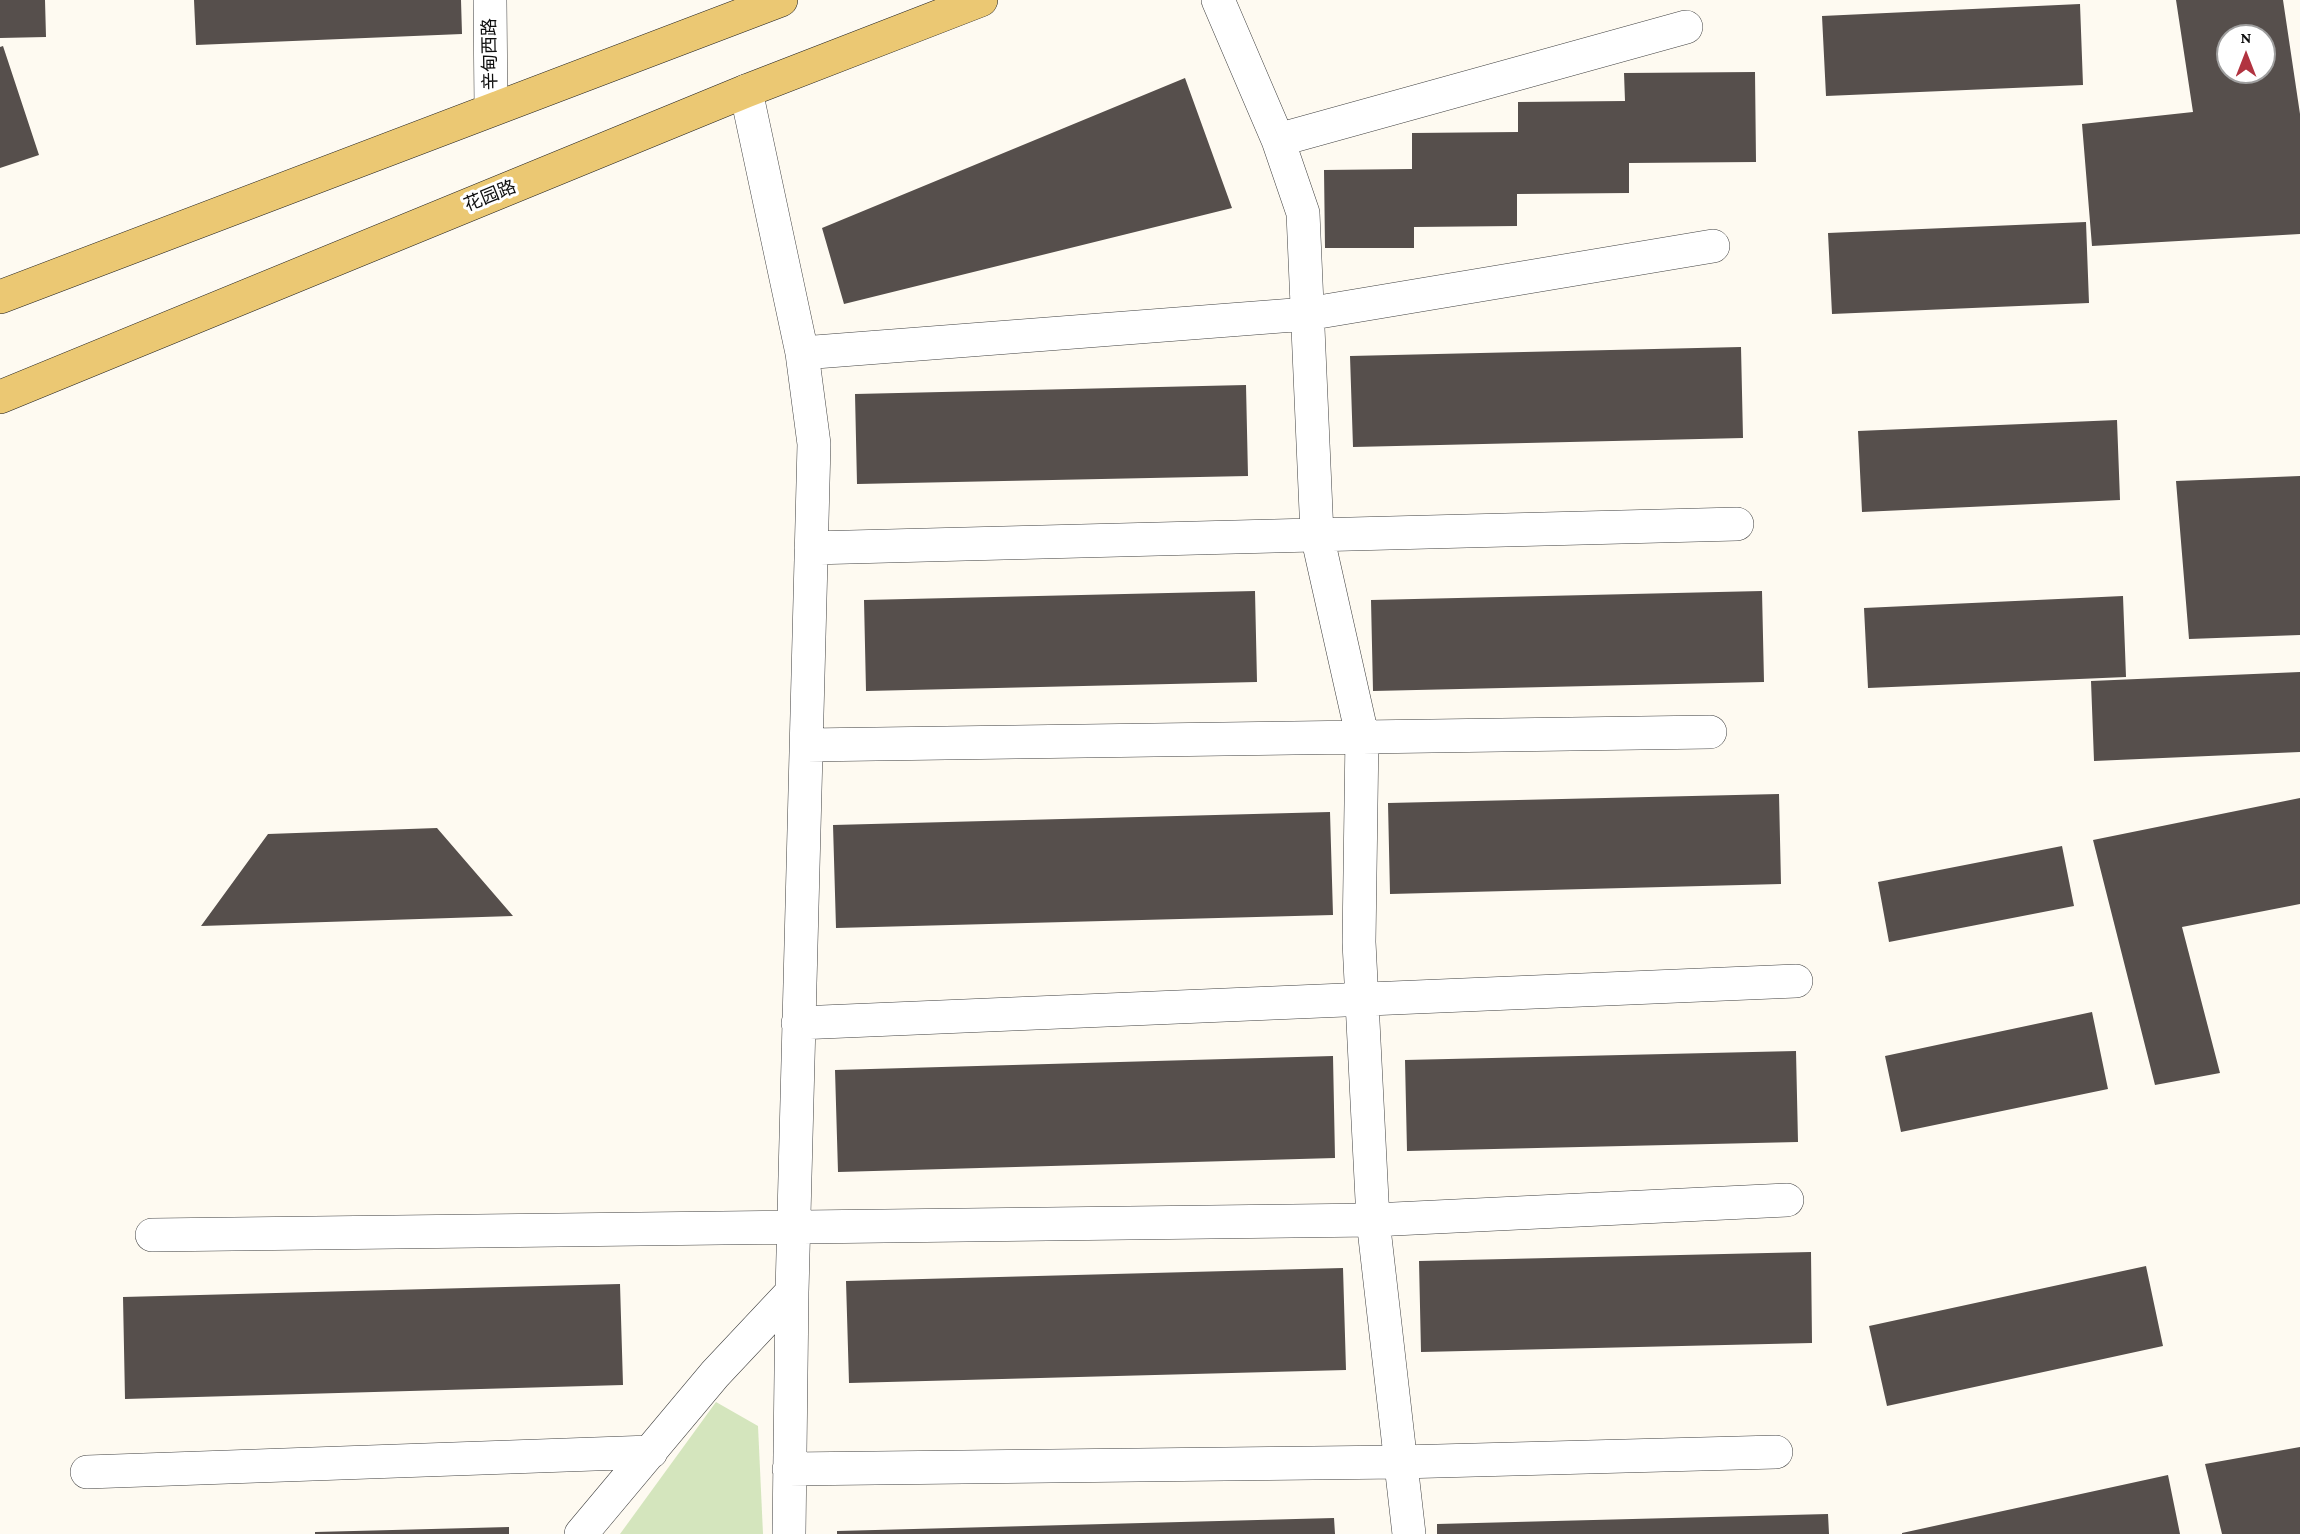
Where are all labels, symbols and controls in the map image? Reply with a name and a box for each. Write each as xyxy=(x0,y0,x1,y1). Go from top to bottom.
street label: 辛甸西路 xyxy=(479,18,501,90)
north arrow xyxy=(2216,24,2276,84)
text: N xyxy=(2241,29,2251,46)
street label: 花园路 xyxy=(461,176,519,216)

